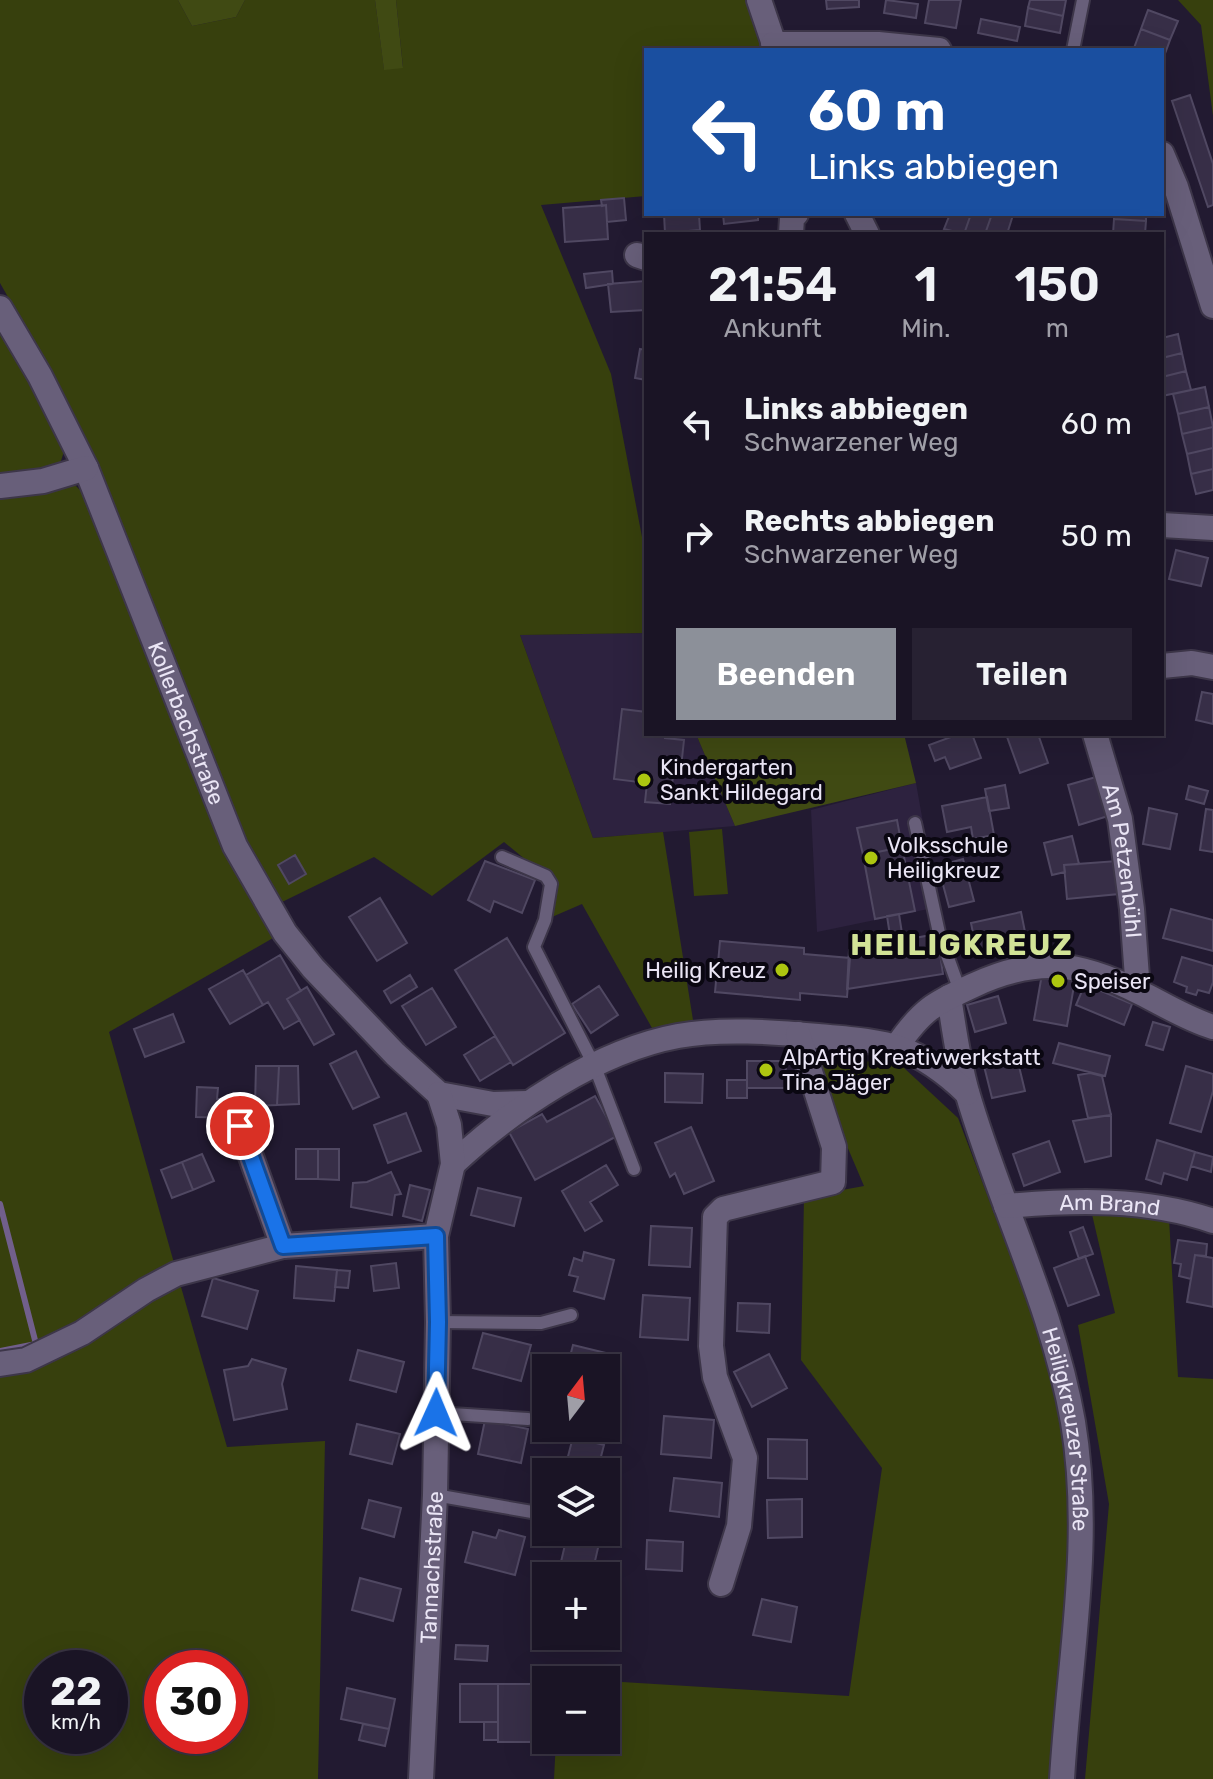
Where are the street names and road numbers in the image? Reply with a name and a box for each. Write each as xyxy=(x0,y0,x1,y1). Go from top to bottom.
street label: Kollerbachstraße xyxy=(142,638,231,809)
street label: Am Petzenbühl xyxy=(1097,780,1148,939)
street label: Am Brand xyxy=(1059,1189,1162,1221)
street label: Heiligkreuzer Straße xyxy=(1037,1324,1094,1531)
street label: Tannachstraße xyxy=(414,1490,449,1644)

